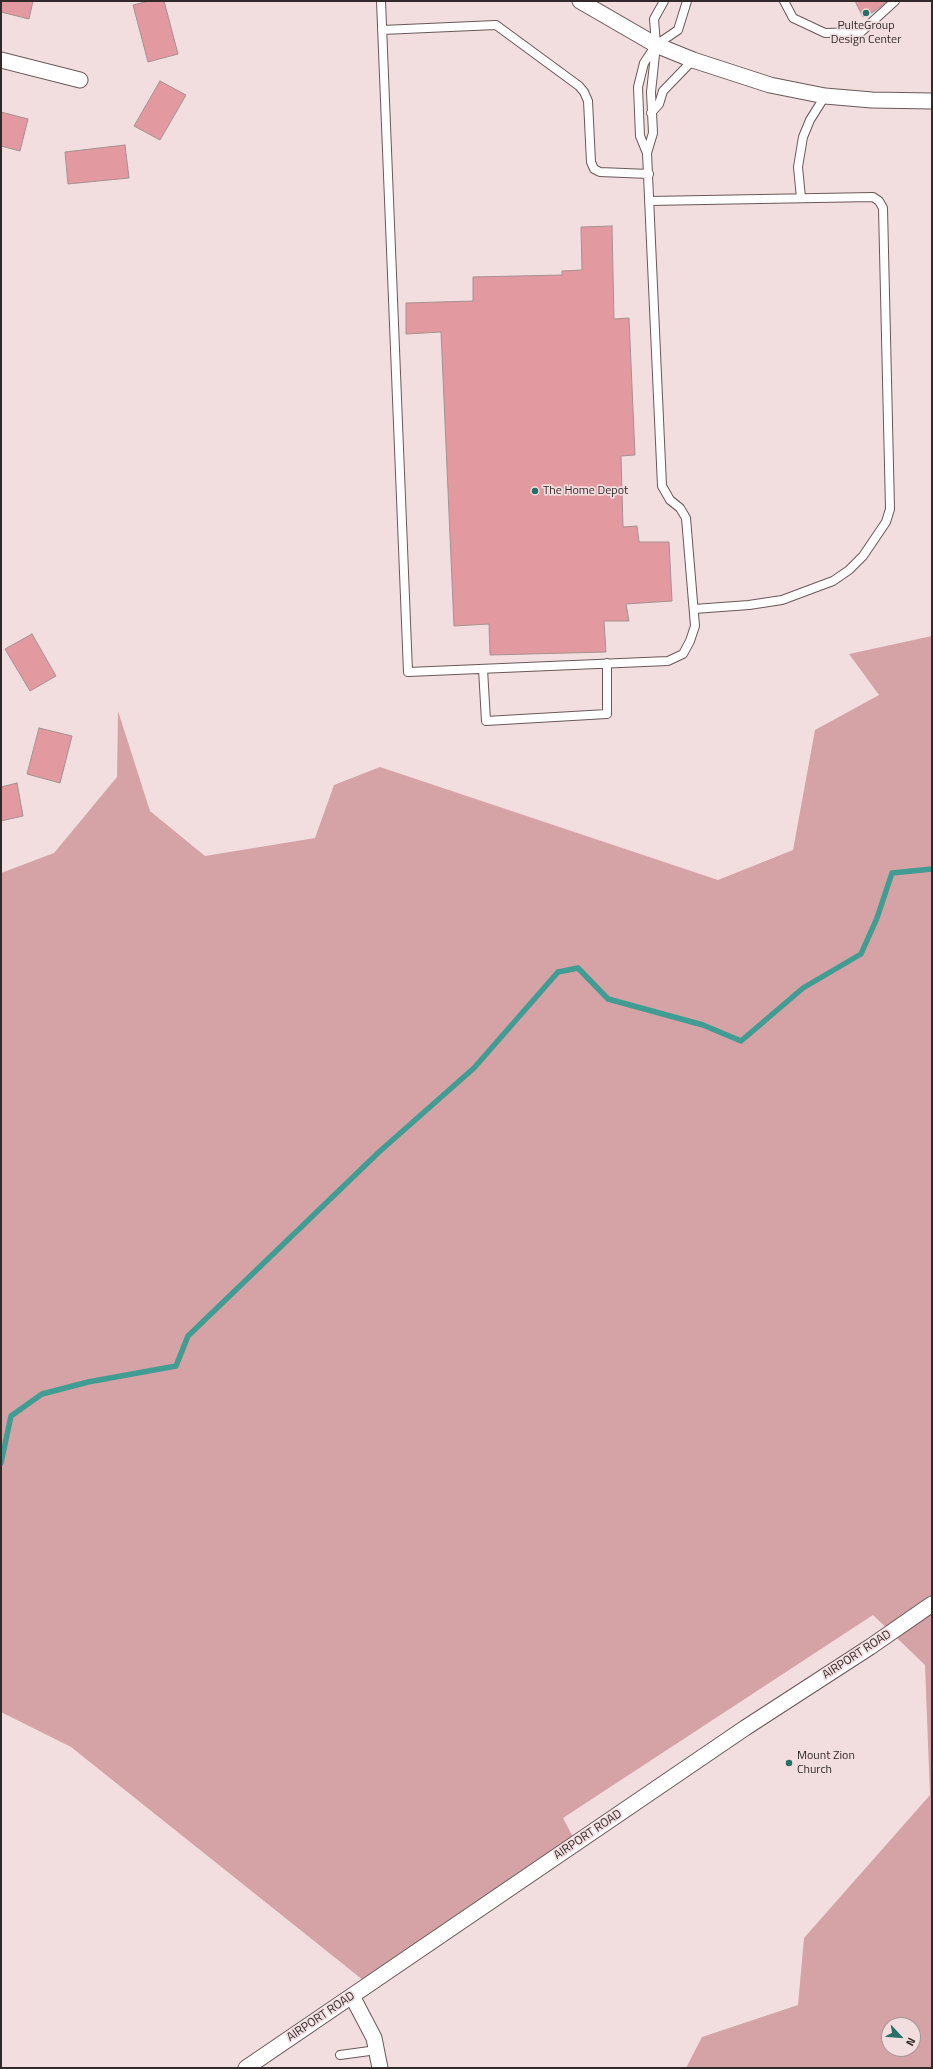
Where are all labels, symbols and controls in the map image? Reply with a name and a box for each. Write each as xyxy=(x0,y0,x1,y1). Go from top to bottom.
marker: PulteGroup Design Center xyxy=(861,8,871,18)
place label: PulteGroup Design Center xyxy=(831,19,901,47)
place label: The Home Depot xyxy=(543,484,628,498)
marker: The Home Depot xyxy=(530,486,540,496)
street label: AIRPORT ROAD xyxy=(820,1627,894,1683)
place label: Mount Zion Church xyxy=(797,1749,855,1777)
marker: Mount Zion Church xyxy=(784,1758,794,1768)
street label: AIRPORT ROAD xyxy=(551,1807,625,1863)
street label: AIRPORT ROAD xyxy=(284,1989,358,2045)
north arrow xyxy=(881,2017,921,2057)
text: N xyxy=(902,2035,920,2049)

